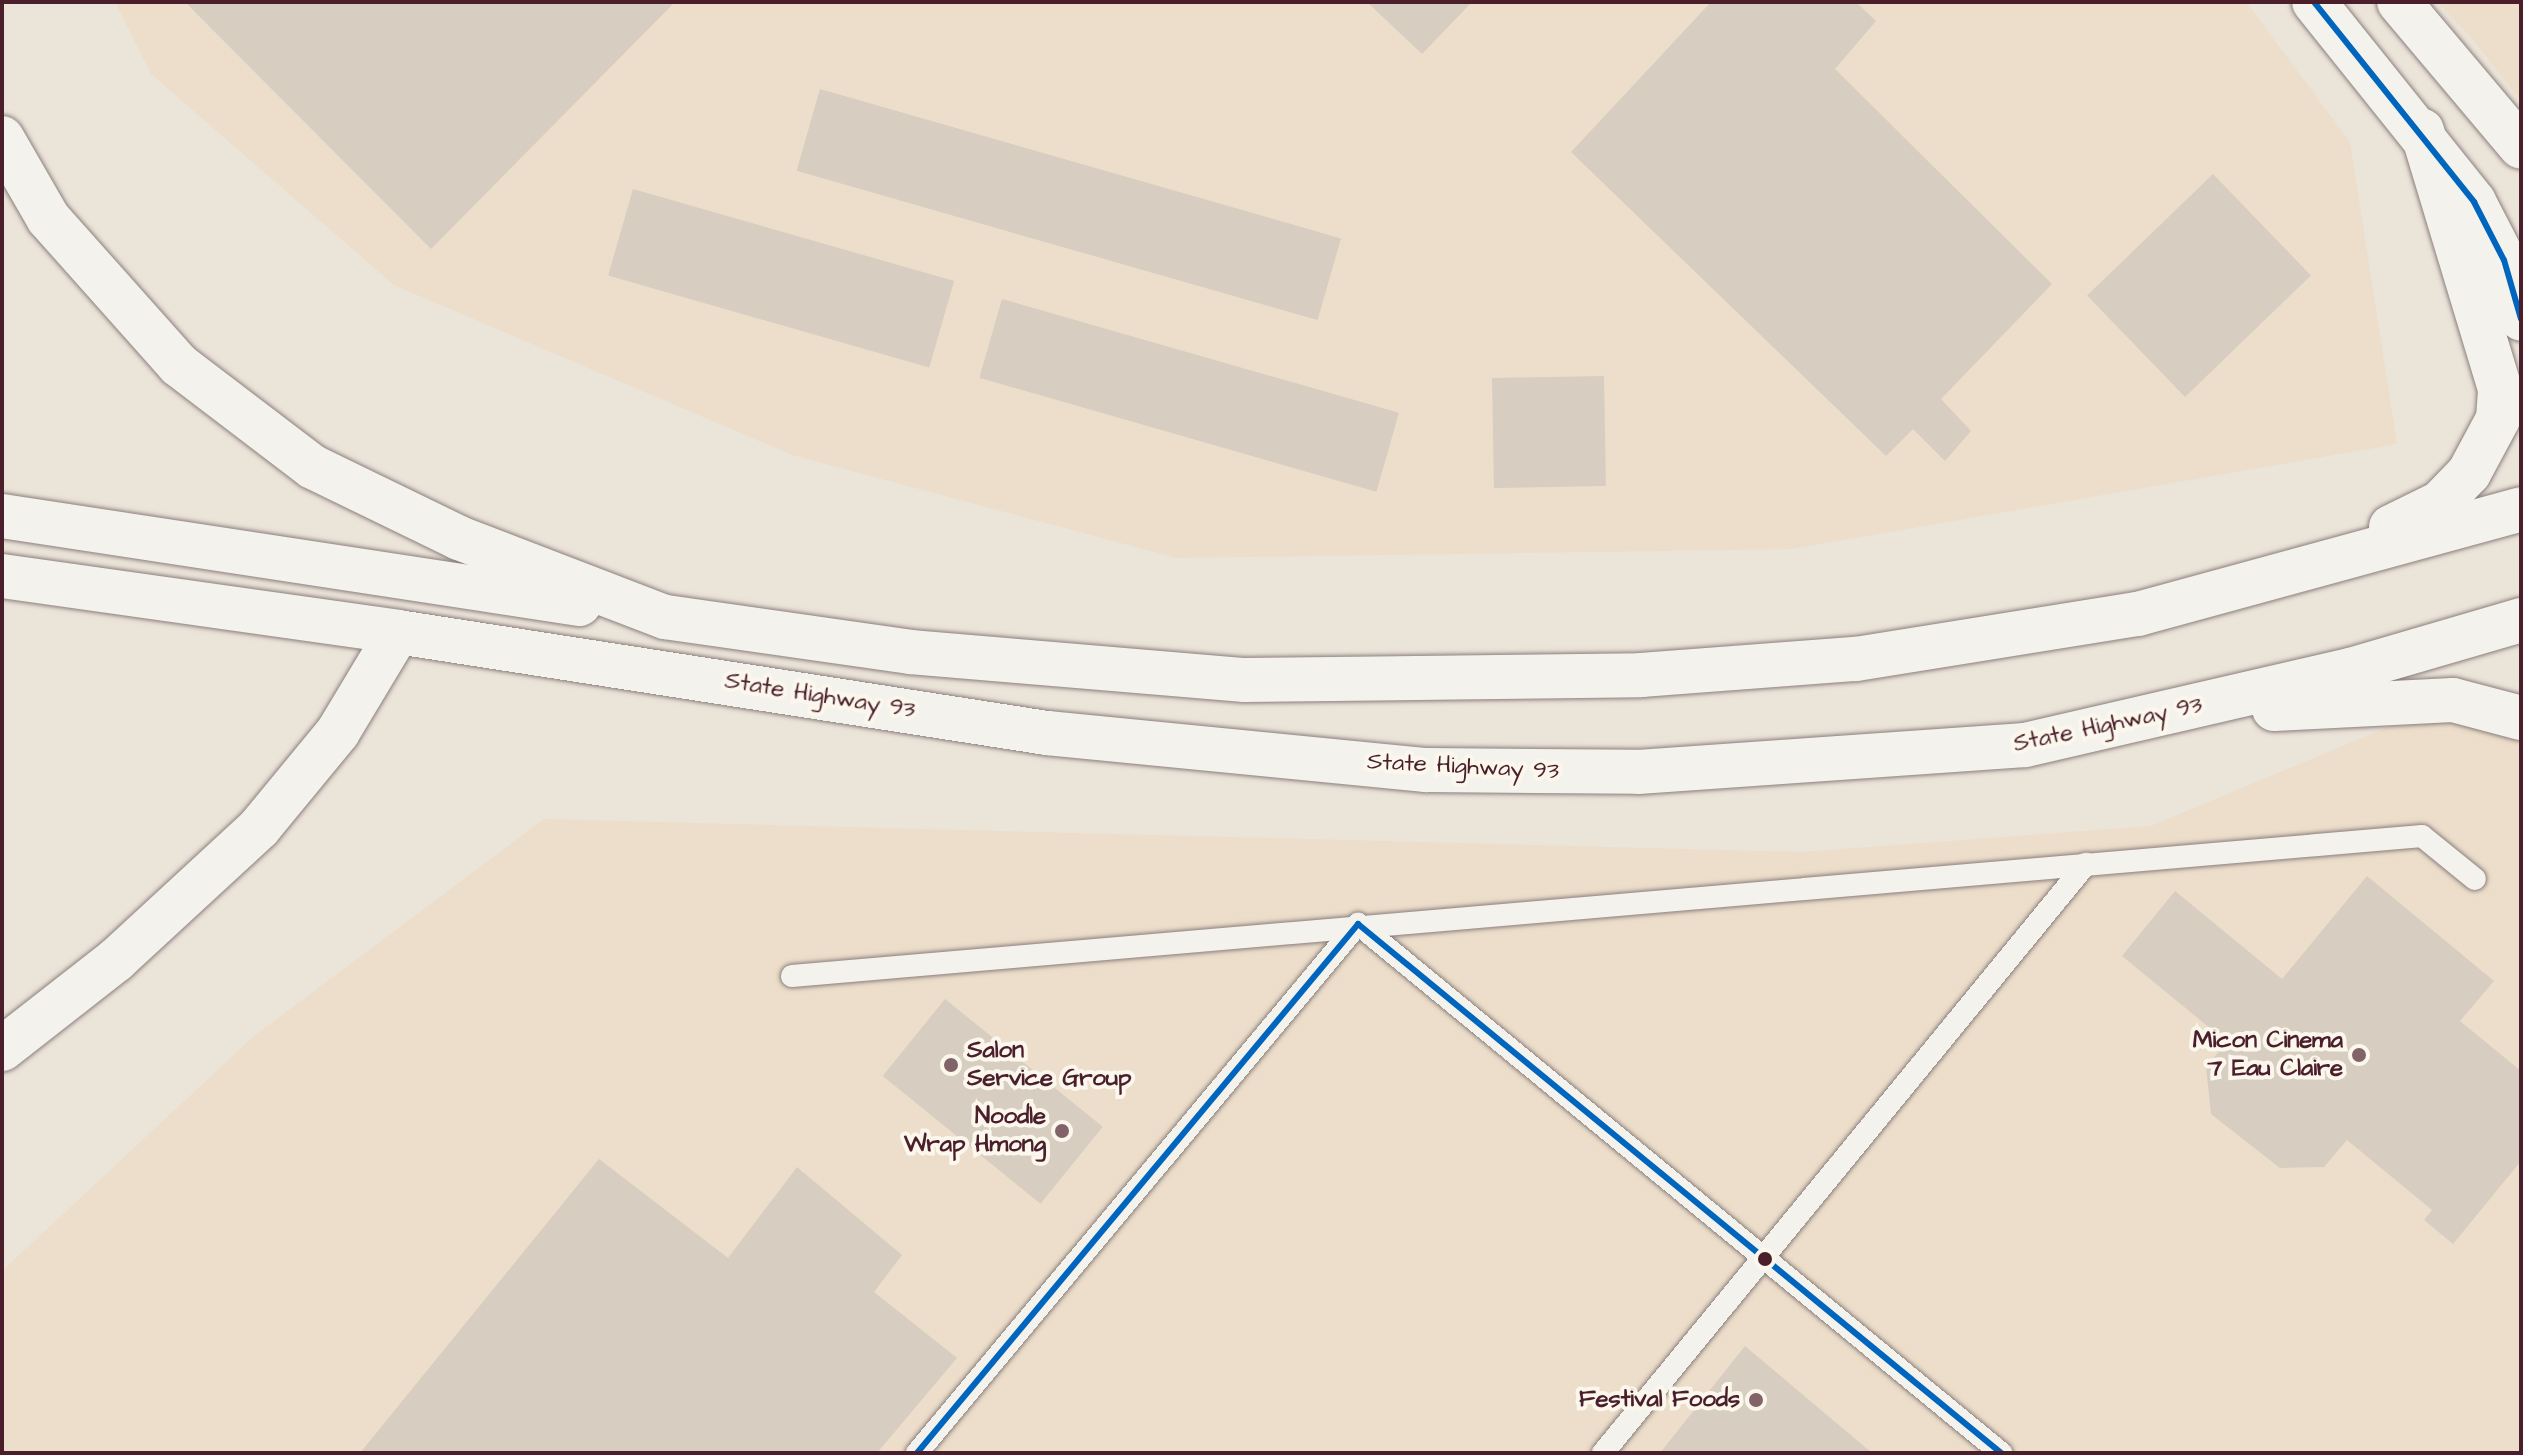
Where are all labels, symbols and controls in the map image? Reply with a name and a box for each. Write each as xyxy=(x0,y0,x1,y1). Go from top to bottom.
street label: State Highway 93 xyxy=(723,667,917,725)
street label: State Highway 93 xyxy=(2011,691,2205,759)
street label: State Highway 93 xyxy=(1366,748,1560,786)
place label: Micon Cinema 7 Eau Claire xyxy=(2193,1027,2343,1083)
place label: Salon Service Group xyxy=(967,1037,1131,1093)
marker: Micon Cinema 7 Eau Claire xyxy=(2350,1046,2368,1064)
marker: Salon Service Group xyxy=(942,1056,960,1074)
place label: Noodle Wrap Hmong xyxy=(904,1103,1046,1159)
marker: Noodle Wrap Hmong xyxy=(1053,1122,1071,1140)
unlabelled marker xyxy=(1757,1251,1773,1267)
place label: Festival Foods xyxy=(1579,1386,1740,1414)
marker: Festival Foods xyxy=(1747,1391,1765,1409)

